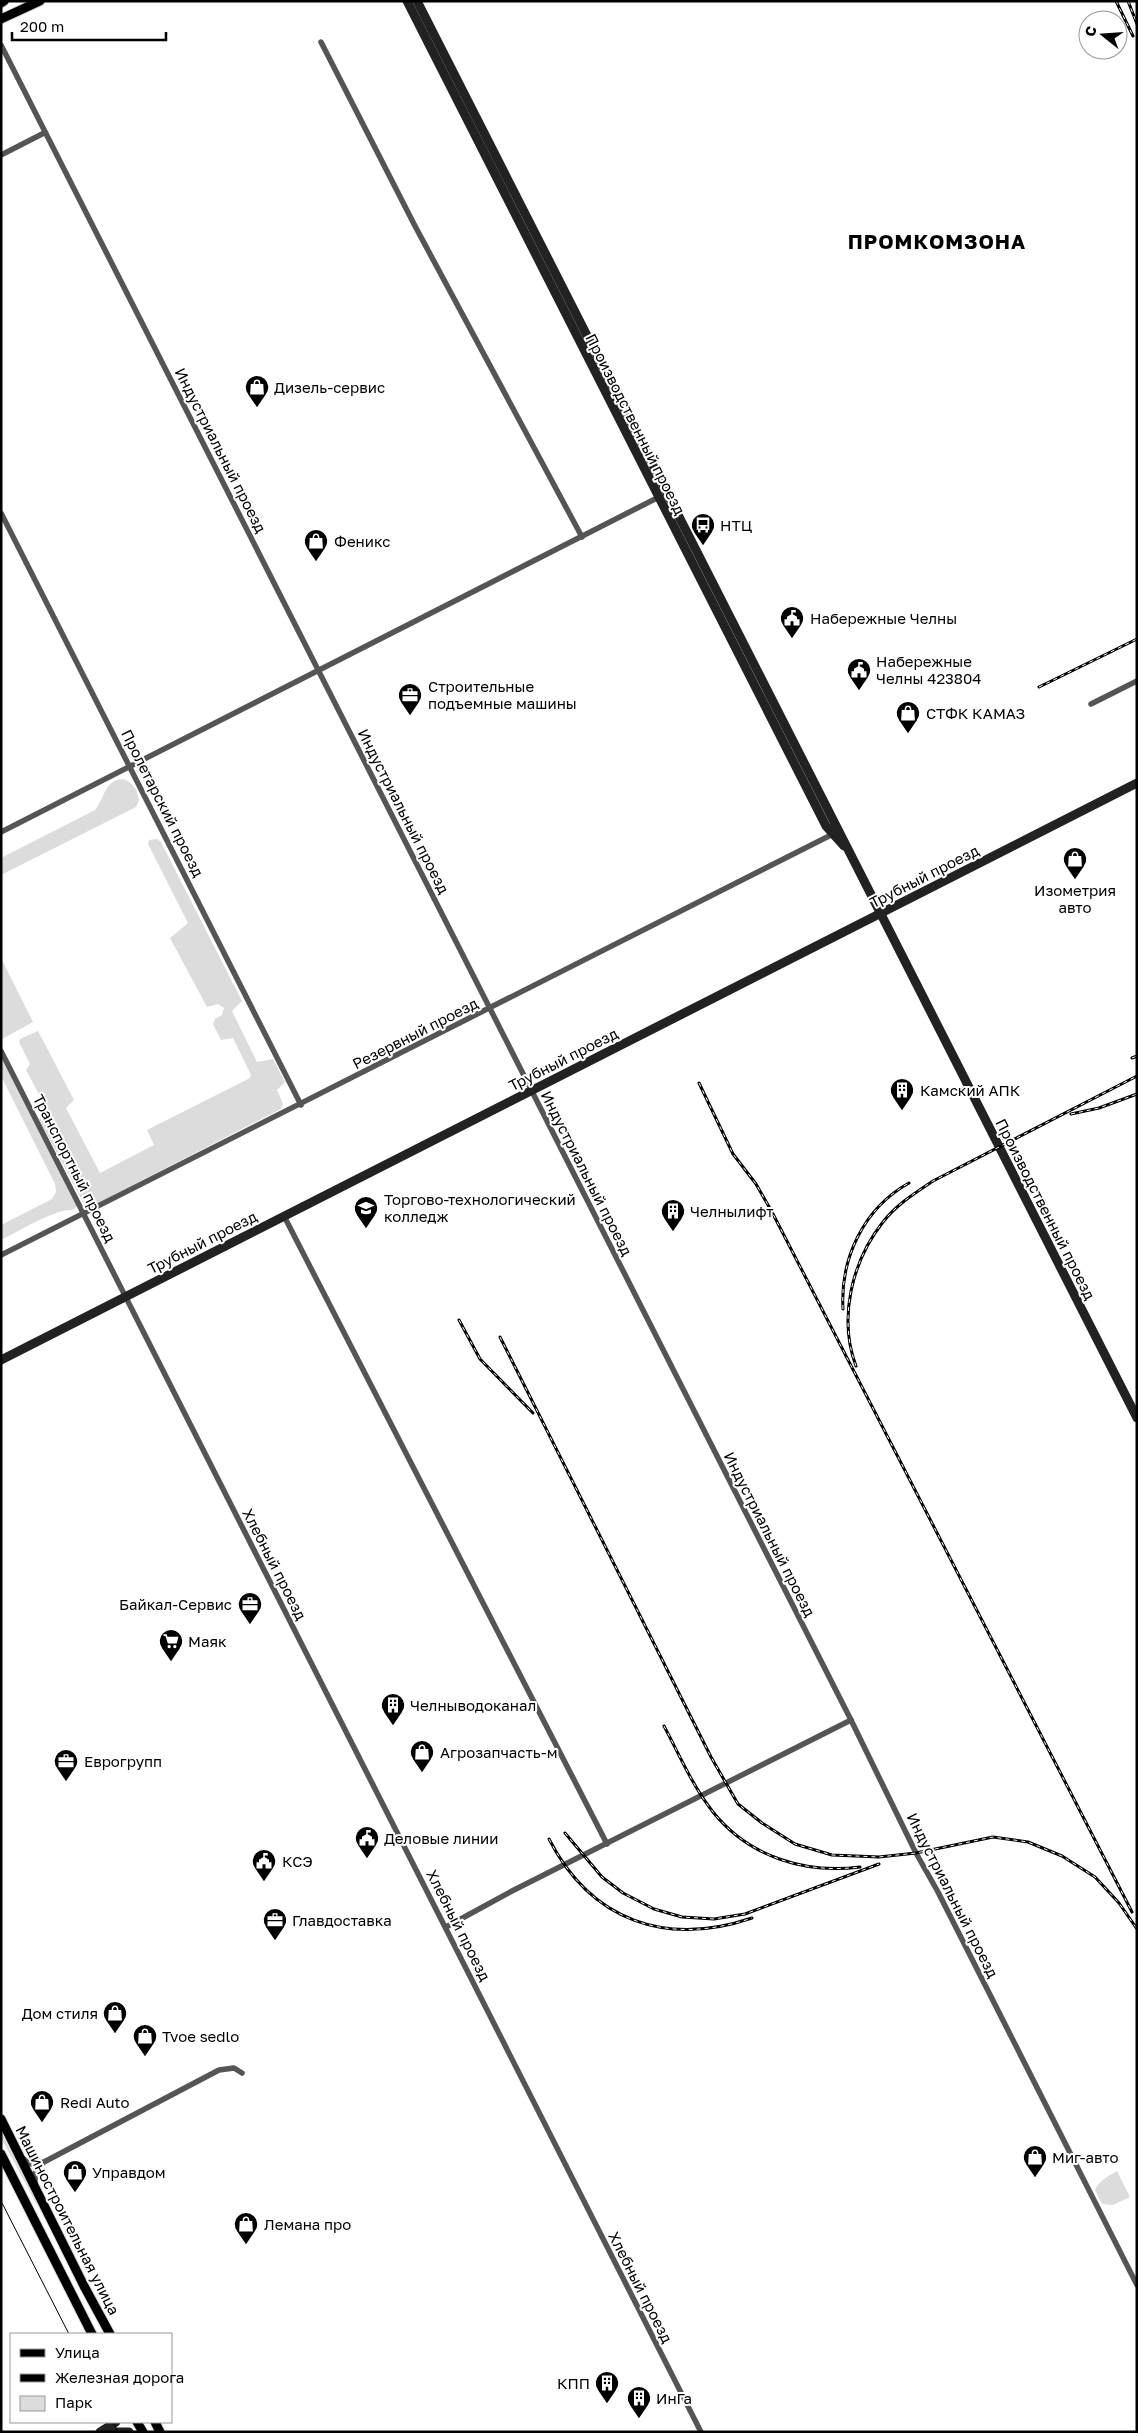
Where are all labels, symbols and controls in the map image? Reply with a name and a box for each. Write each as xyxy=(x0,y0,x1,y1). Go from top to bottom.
scale bar xyxy=(12,10,166,42)
north arrow xyxy=(1078,10,1128,60)
text: 200 m xyxy=(20,17,64,35)
text: С xyxy=(1081,24,1100,38)
district label: ПРОМКОМЗОНА xyxy=(848,229,1026,253)
street label: Производственный проезд xyxy=(582,331,690,517)
street label: Индустриальный проезд xyxy=(172,365,270,535)
shop icon: Дизель-сервис xyxy=(244,374,270,408)
place label: Дизель-сервис xyxy=(274,378,385,396)
bus stop icon: НТЦ xyxy=(690,512,716,546)
place label: НТЦ xyxy=(720,516,753,534)
shop icon: Феникс xyxy=(303,528,329,562)
place label: Феникс xyxy=(334,532,390,550)
public building icon: Набережные Челны xyxy=(779,605,805,639)
place label: Набережные Челны xyxy=(810,609,957,627)
place label: Набережные Челны 423804 xyxy=(876,652,981,687)
public building icon: Набережные Челны 423804 xyxy=(846,657,872,691)
place label: Строительные подъемные машины xyxy=(428,677,577,712)
office icon: Строительные подъемные машины xyxy=(397,682,423,716)
shop icon: СТФК КАМАЗ xyxy=(895,700,921,734)
place label: СТФК КАМАЗ xyxy=(926,704,1025,722)
street label: Пролетарский проезд xyxy=(118,726,208,880)
street label: Индустриальный проезд xyxy=(355,726,453,896)
street label: Трубный проезд xyxy=(866,841,982,911)
shop icon: Изометрия авто xyxy=(1062,846,1088,880)
place label: Изометрия авто xyxy=(1034,881,1116,916)
street label: Резервный проезд xyxy=(349,994,481,1072)
street label: Трубный проезд xyxy=(505,1024,621,1094)
building icon: Камский АПК xyxy=(889,1077,915,1111)
place label: Камский АПК xyxy=(920,1081,1021,1099)
street label: Индустриальный проезд xyxy=(538,1088,636,1258)
street label: Транспортный проезд xyxy=(30,1091,120,1245)
street label: Производственный проезд xyxy=(992,1116,1100,1302)
place label: Торгово-технологический колледж xyxy=(384,1190,576,1225)
school or university icon: Торгово-технологический колледж xyxy=(353,1195,379,1229)
building icon: Челнылифт xyxy=(660,1198,686,1232)
place label: Челнылифт xyxy=(690,1202,774,1220)
street label: Трубный проезд xyxy=(144,1207,260,1277)
street label: Индустриальный проезд xyxy=(721,1449,819,1619)
street label: Хлебный проезд xyxy=(239,1505,311,1623)
office icon: Байкал-Сервис xyxy=(237,1591,263,1625)
place label: Байкал-Сервис xyxy=(119,1595,232,1613)
supermarket icon: Маяк xyxy=(158,1628,184,1662)
place label: Маяк xyxy=(188,1632,227,1650)
building icon: Челныводоканал xyxy=(380,1692,406,1726)
place label: Челныводоканал xyxy=(410,1696,536,1714)
shop icon: Агрозапчасть-м xyxy=(409,1739,435,1773)
place label: Агрозапчасть-м xyxy=(440,1743,558,1761)
office icon: Еврогрупп xyxy=(53,1748,79,1782)
place label: Еврогрупп xyxy=(84,1752,162,1770)
street label: Индустриальный проезд xyxy=(904,1810,1002,1980)
public building icon: Деловые линии xyxy=(354,1825,380,1859)
place label: Деловые линии xyxy=(384,1829,498,1847)
public building icon: КСЭ xyxy=(251,1848,277,1882)
place label: КСЭ xyxy=(282,1852,313,1870)
street label: Хлебный проезд xyxy=(423,1866,495,1984)
office icon: Главдоставка xyxy=(262,1907,288,1941)
place label: Главдоставка xyxy=(292,1911,392,1929)
shop icon: Дом стиля xyxy=(102,2000,128,2034)
place label: Дом стиля xyxy=(22,2004,98,2022)
shop icon: Tvoe sedlo xyxy=(132,2023,158,2057)
place label: Tvoe sedlo xyxy=(162,2027,239,2045)
shop icon: Redi Auto xyxy=(29,2089,55,2123)
place label: Redi Auto xyxy=(60,2093,130,2111)
street label: Машиностроительная улица xyxy=(12,2122,124,2318)
shop icon: Миг-авто xyxy=(1022,2144,1048,2178)
place label: Миг-авто xyxy=(1052,2148,1118,2166)
shop icon: Управдом xyxy=(62,2159,88,2193)
place label: Управдом xyxy=(92,2163,166,2181)
shop icon: Лемана про xyxy=(233,2211,259,2245)
place label: Лемана про xyxy=(264,2215,351,2233)
street label: Хлебный проезд xyxy=(605,2228,677,2346)
legend xyxy=(10,2333,172,2423)
text: Улица xyxy=(55,2343,100,2361)
text: Железная дорога xyxy=(55,2368,184,2386)
building icon: КПП xyxy=(594,2370,620,2404)
place label: КПП xyxy=(557,2374,590,2392)
building icon: ИнГа xyxy=(626,2385,652,2419)
place label: ИнГа xyxy=(656,2389,692,2407)
text: Парк xyxy=(55,2393,93,2411)

